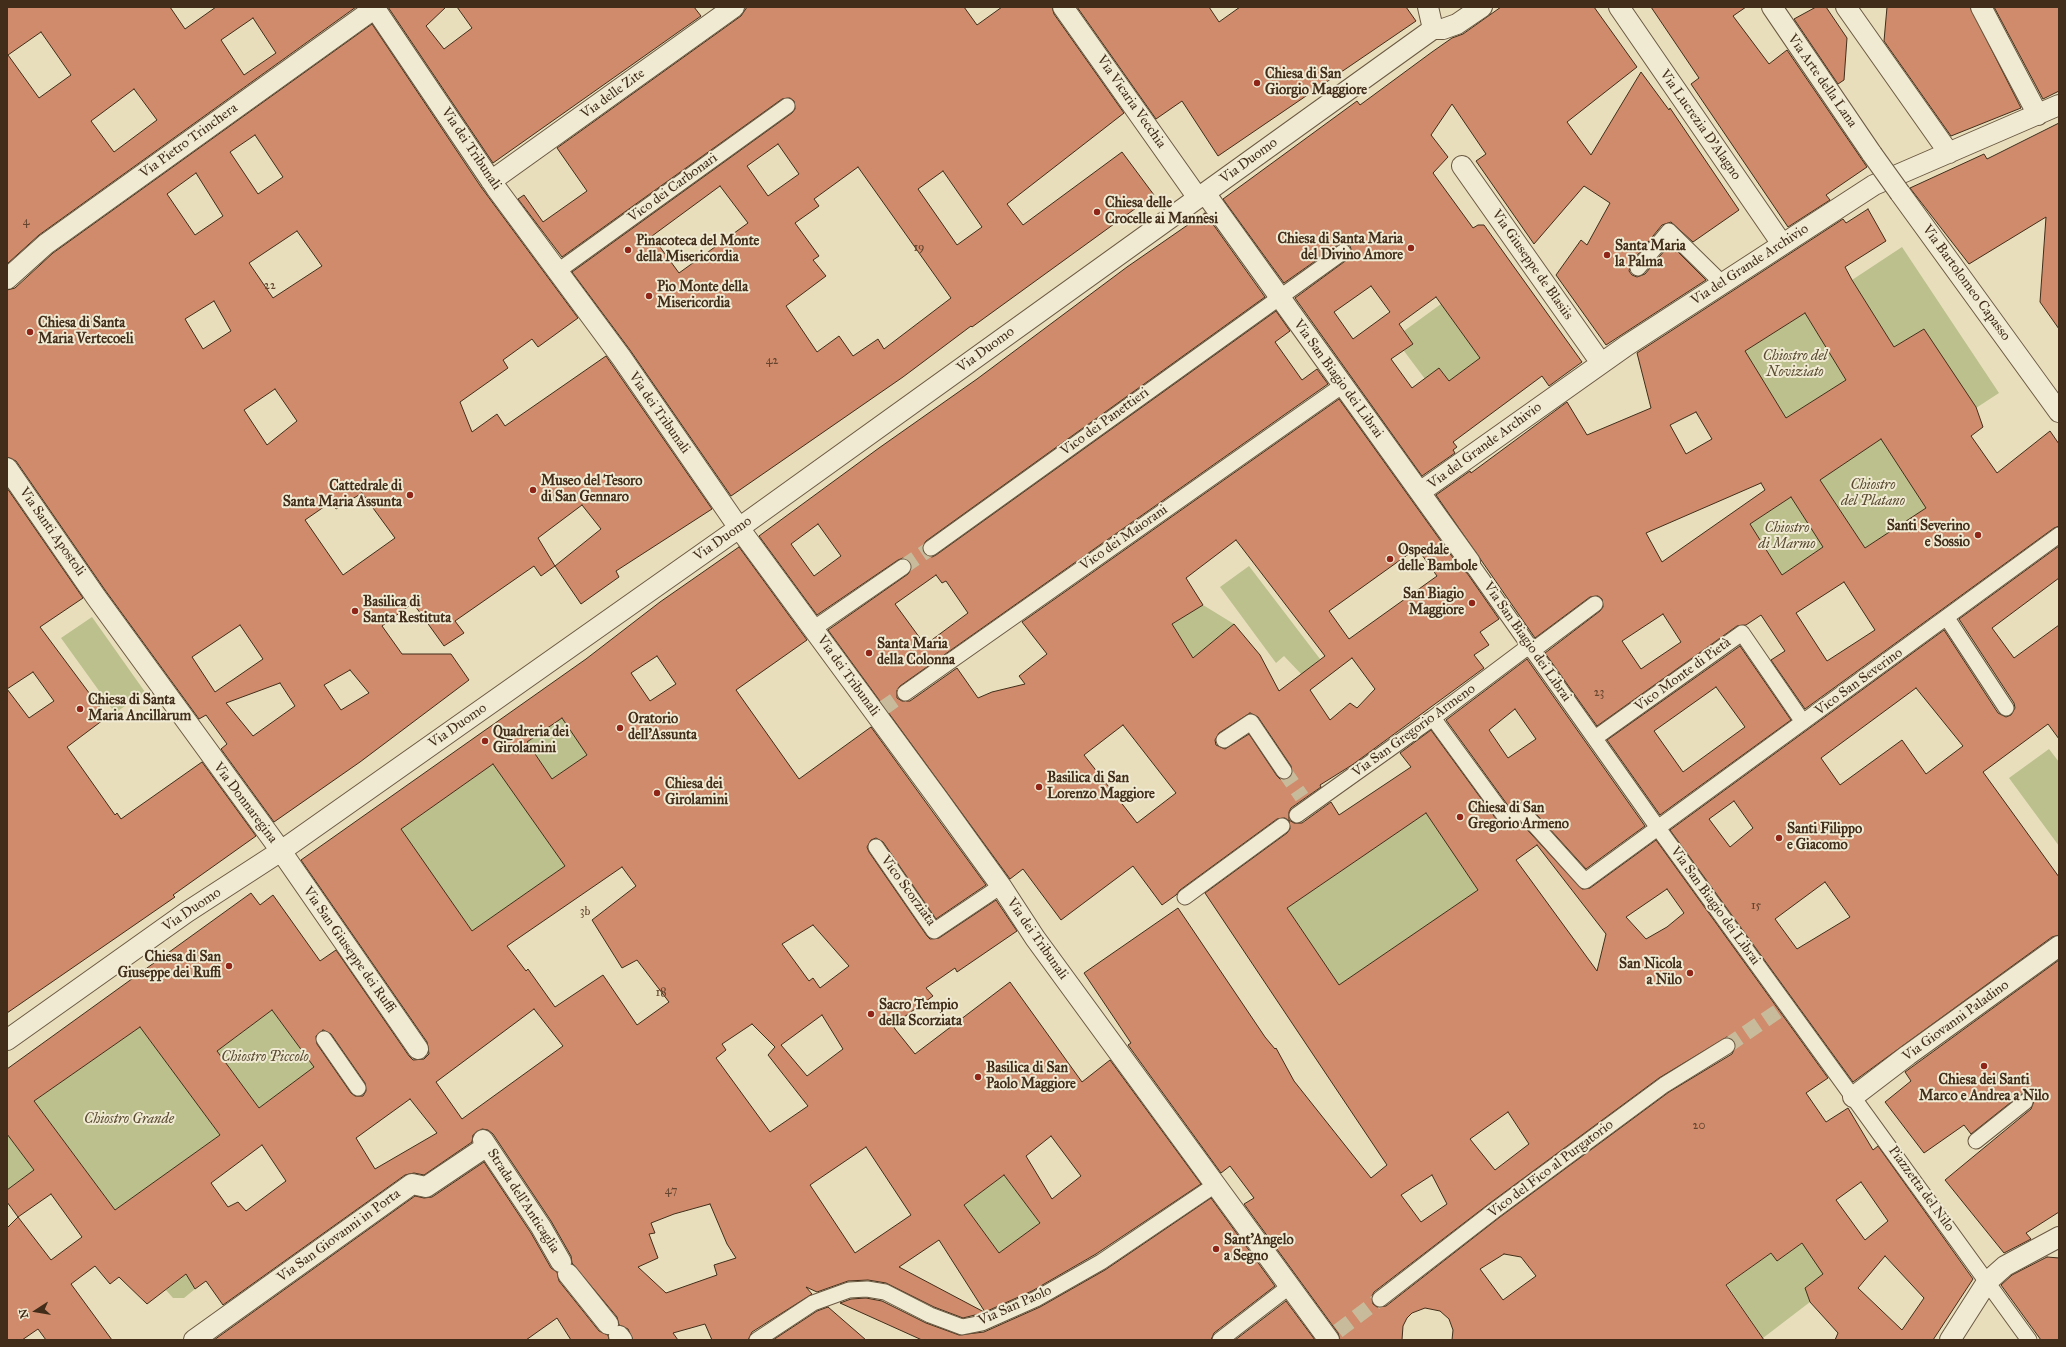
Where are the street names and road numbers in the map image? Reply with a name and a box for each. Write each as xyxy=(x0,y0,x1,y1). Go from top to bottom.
street label: Via Arte della Lana xyxy=(1784,31,1860,131)
street label: Via Vicaria Vecchia xyxy=(1093,52,1169,152)
street label: Via delle Zite xyxy=(578,65,648,123)
street label: Via Lucrezia D'Alagno xyxy=(1656,67,1744,183)
street label: Via Pietro Trinchera xyxy=(137,100,241,182)
street label: Via dei Tribunali xyxy=(437,105,505,193)
street label: Via Duomo xyxy=(1217,135,1281,187)
street label: Vico dei Carbonari xyxy=(625,150,721,226)
street label: Via Giuseppe de Blasiis xyxy=(1488,207,1576,323)
street label: Via del Grande Archivio xyxy=(1688,221,1812,309)
street label: Via Bartolomeo Capasso xyxy=(1918,222,2014,344)
street label: Via San Biagio dei Librai xyxy=(1289,317,1387,441)
street label: Via Duomo xyxy=(954,324,1018,376)
street label: Via dei Tribunali xyxy=(625,369,693,457)
street label: Vico dei Panettieri xyxy=(1058,384,1152,460)
street label: Via del Grande Archivio xyxy=(1425,399,1545,493)
street label: Via Santi Apostoli xyxy=(15,485,89,579)
street label: Vico dei Maiorani xyxy=(1077,502,1171,574)
street label: Via Duomo xyxy=(691,513,755,565)
street label: Via San Biagio dei Librai xyxy=(1479,579,1575,705)
street label: Via dei Tribunali xyxy=(813,632,883,720)
street label: Vico Monte di Pietà xyxy=(1632,634,1734,716)
street label: Vico San Severino xyxy=(1812,645,1906,719)
street label: Via San Gregorio Armeno xyxy=(1349,681,1479,781)
street label: Via Duomo xyxy=(426,700,490,752)
street label: Via Donnaregina xyxy=(209,759,281,847)
street label: Via San Biagio dei Librai xyxy=(1666,844,1764,968)
street label: Vico Scorziata xyxy=(877,852,939,930)
street label: Via Duomo xyxy=(160,884,224,936)
street label: Via San Giuseppe dei Ruffi xyxy=(299,884,399,1016)
street label: Via dei Tribunali xyxy=(1003,895,1071,983)
street label: Via Giovanni Paladino xyxy=(1900,977,2012,1065)
street label: Vico del Fico al Purgatorio xyxy=(1485,1116,1617,1222)
street label: Piazzetta del Nilo xyxy=(1884,1143,1958,1235)
street label: Strada dell'Anticaglia xyxy=(483,1146,563,1256)
street label: Via San Giovanni in Porta xyxy=(274,1186,404,1286)
street label: Via San Paolo xyxy=(976,1282,1054,1330)

